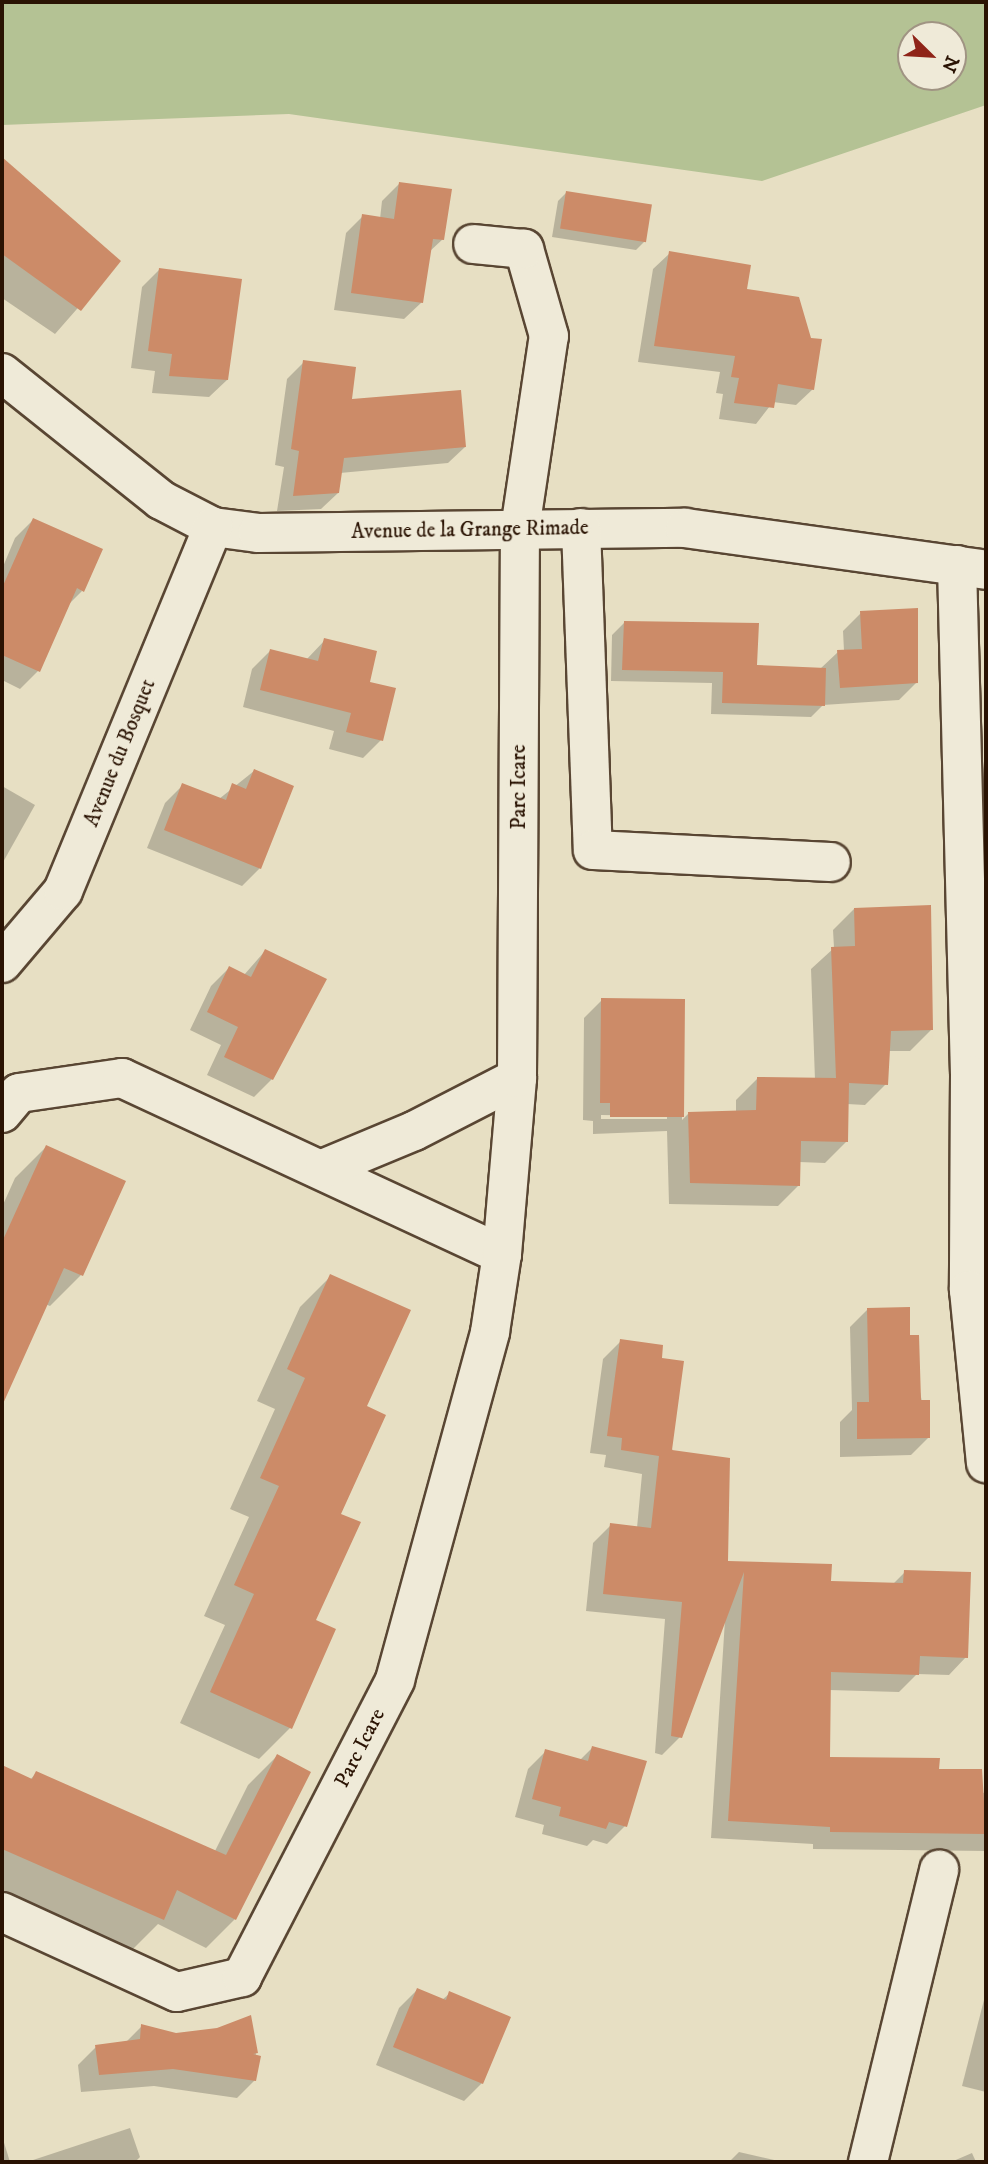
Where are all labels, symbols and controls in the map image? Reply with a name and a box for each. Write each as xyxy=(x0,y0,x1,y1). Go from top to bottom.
north arrow xyxy=(897,21,967,91)
text: N xyxy=(936,52,963,76)
street label: Avenue de la Grange Rimade xyxy=(351,515,589,545)
street label: Avenue du Bosquet xyxy=(79,676,161,830)
street label: Parc Icare xyxy=(506,744,532,830)
street label: Parc Icare xyxy=(329,1704,391,1792)

